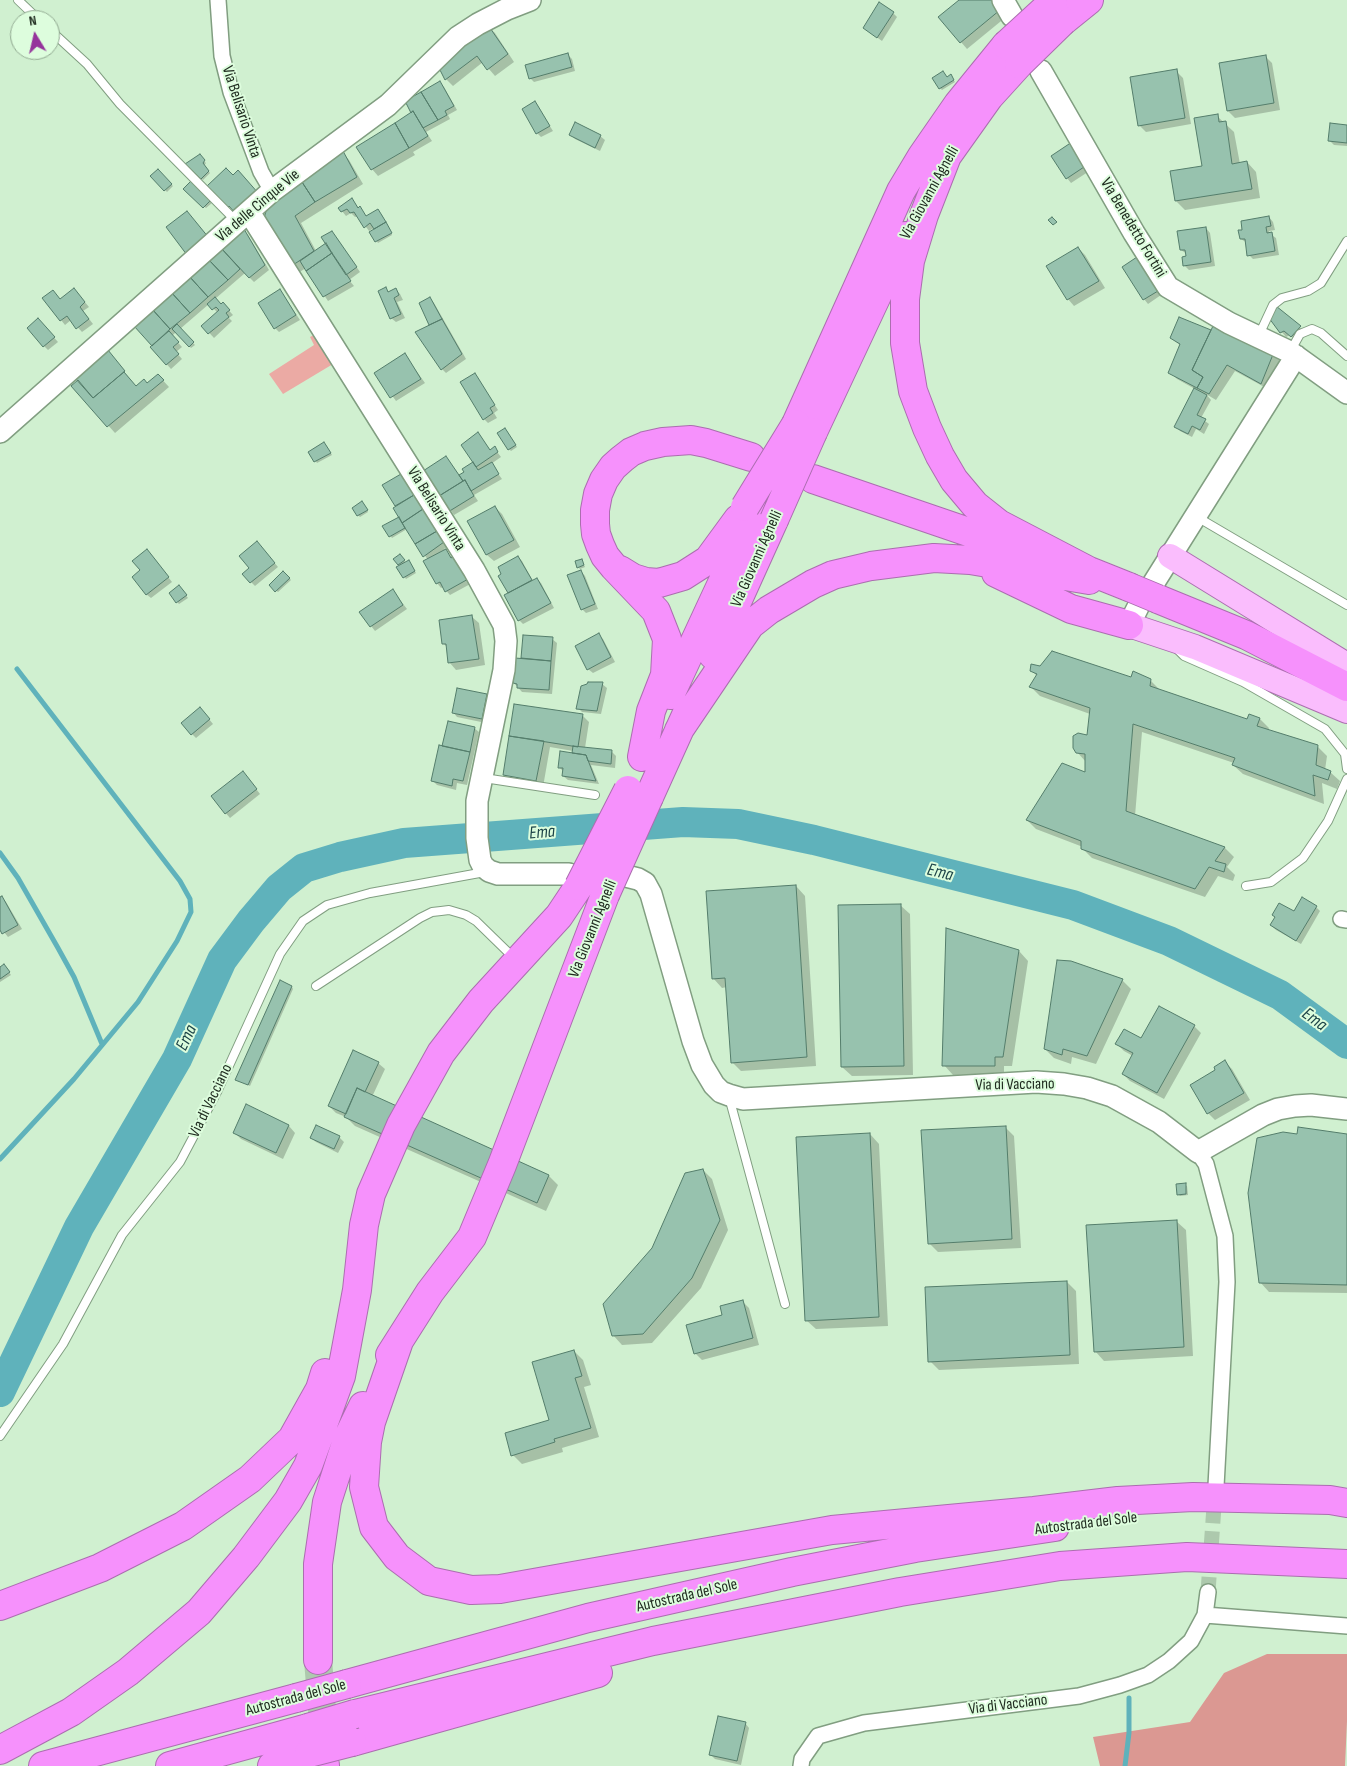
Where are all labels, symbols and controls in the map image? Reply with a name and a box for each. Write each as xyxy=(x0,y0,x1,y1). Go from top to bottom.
north arrow xyxy=(10,10,60,60)
text: N xyxy=(28,12,38,30)
street label: Via Belisario Vinta xyxy=(217,64,265,160)
street label: Via Giovanni Agnelli xyxy=(896,143,964,243)
street label: Via delle Cinque Vie xyxy=(212,165,304,247)
street label: Via Benedetto Fortini xyxy=(1096,175,1170,281)
street label: Via Belisario Vinta xyxy=(403,463,469,555)
street label: Via Giovanni Agnelli xyxy=(727,508,787,610)
water label: Ema xyxy=(528,821,556,845)
water label: Ema xyxy=(925,859,955,887)
street label: Via Giovanni Agnelli xyxy=(565,877,621,981)
water label: Ema xyxy=(1297,1004,1331,1036)
water label: Ema xyxy=(172,1022,202,1054)
street label: Via di Vacciano xyxy=(185,1061,237,1141)
street label: Via di Vacciano xyxy=(975,1075,1055,1095)
street label: Autostrada del Sole xyxy=(1034,1508,1138,1540)
street label: Autostrada del Sole xyxy=(635,1575,739,1617)
street label: Autostrada del Sole xyxy=(244,1675,348,1721)
street label: Via di Vacciano xyxy=(967,1691,1049,1719)

